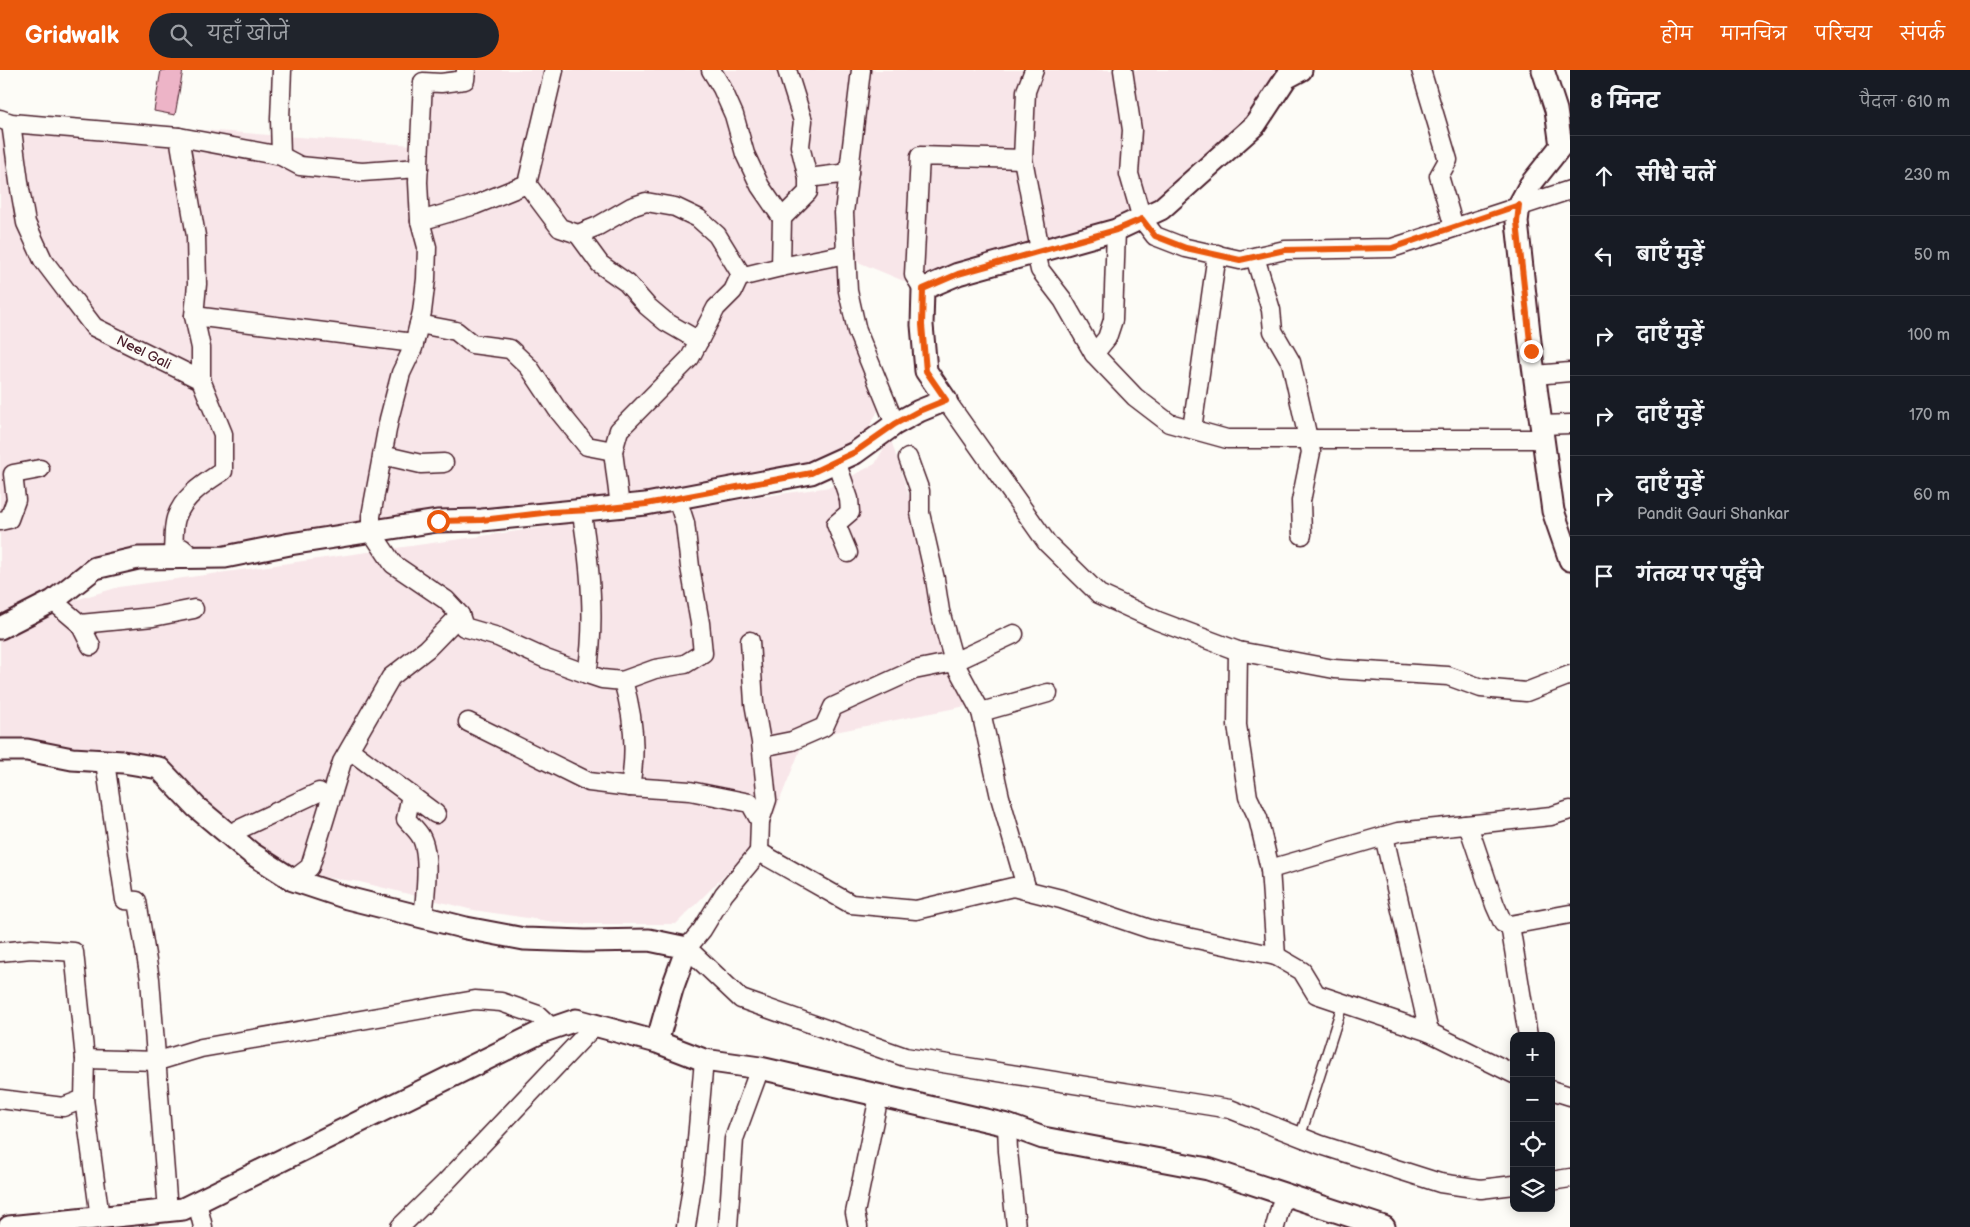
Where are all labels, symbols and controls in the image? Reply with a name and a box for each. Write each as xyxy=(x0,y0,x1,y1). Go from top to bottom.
search box xyxy=(149,13,499,58)
text: Gridwalk xyxy=(25,21,119,50)
icon: search xyxy=(167,21,195,49)
text: यहाँ खोजें xyxy=(207,23,289,46)
text: होम xyxy=(1661,24,1693,45)
text: मानचित्र xyxy=(1721,24,1787,45)
text: परिचय xyxy=(1815,24,1872,45)
text: संपर्क xyxy=(1900,24,1945,45)
text: 8 मिनट xyxy=(1590,89,1659,114)
text: पैदल · 610 m xyxy=(1860,93,1950,112)
icon: ahead xyxy=(1590,162,1618,190)
text: सीधे चलें xyxy=(1637,164,1715,187)
text: 230 m xyxy=(1904,166,1950,185)
icon: left xyxy=(1590,242,1618,270)
text: बाएँ मुड़ें xyxy=(1637,244,1704,267)
text: 50 m xyxy=(1914,246,1950,265)
icon: right xyxy=(1590,322,1618,350)
text: दाएँ मुड़ें xyxy=(1637,324,1703,347)
text: 100 m xyxy=(1907,326,1950,345)
street label: Neel Gali xyxy=(114,332,174,373)
route end xyxy=(1520,340,1543,363)
icon: right xyxy=(1590,402,1618,430)
text: दाएँ मुड़ें xyxy=(1637,404,1703,427)
text: 170 m xyxy=(1909,406,1950,425)
text: दाएँ मुड़ें xyxy=(1637,474,1703,497)
icon: right xyxy=(1590,482,1618,510)
text: 60 m xyxy=(1913,486,1950,505)
text: Pandit Gauri Shankar xyxy=(1637,505,1789,524)
route start xyxy=(427,510,450,533)
icon: arrive xyxy=(1590,562,1618,590)
text: गंतव्य पर पहुँचे xyxy=(1637,564,1763,587)
map controls xyxy=(1510,1032,1555,1212)
button: + xyxy=(1510,1032,1555,1077)
button: − xyxy=(1510,1077,1555,1122)
button: locate xyxy=(1510,1122,1555,1167)
button: layers xyxy=(1510,1167,1555,1212)

